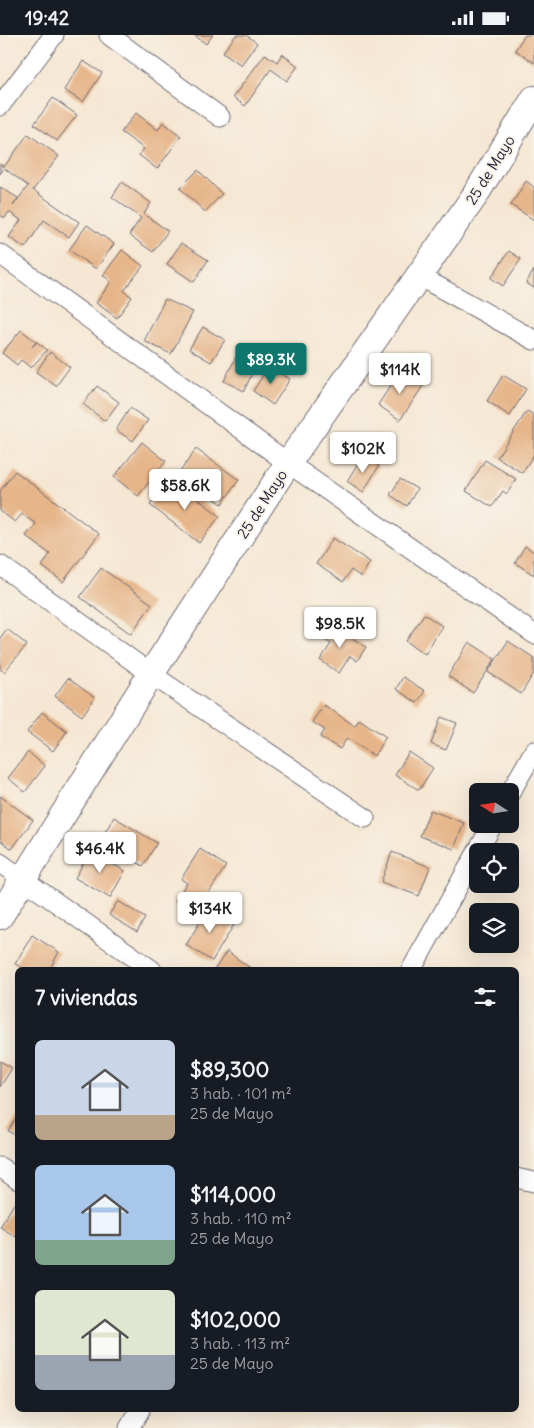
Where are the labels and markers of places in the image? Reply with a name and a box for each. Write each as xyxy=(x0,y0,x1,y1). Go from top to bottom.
pin: $89.3K xyxy=(230,343,312,385)
pin: $114K xyxy=(365,353,435,395)
pin: $102K xyxy=(328,431,398,474)
pin: $58.6K xyxy=(144,469,226,511)
pin: $98.5K xyxy=(299,607,381,649)
pin: $46.4K xyxy=(59,831,141,874)
pin: $134K xyxy=(175,891,245,934)

